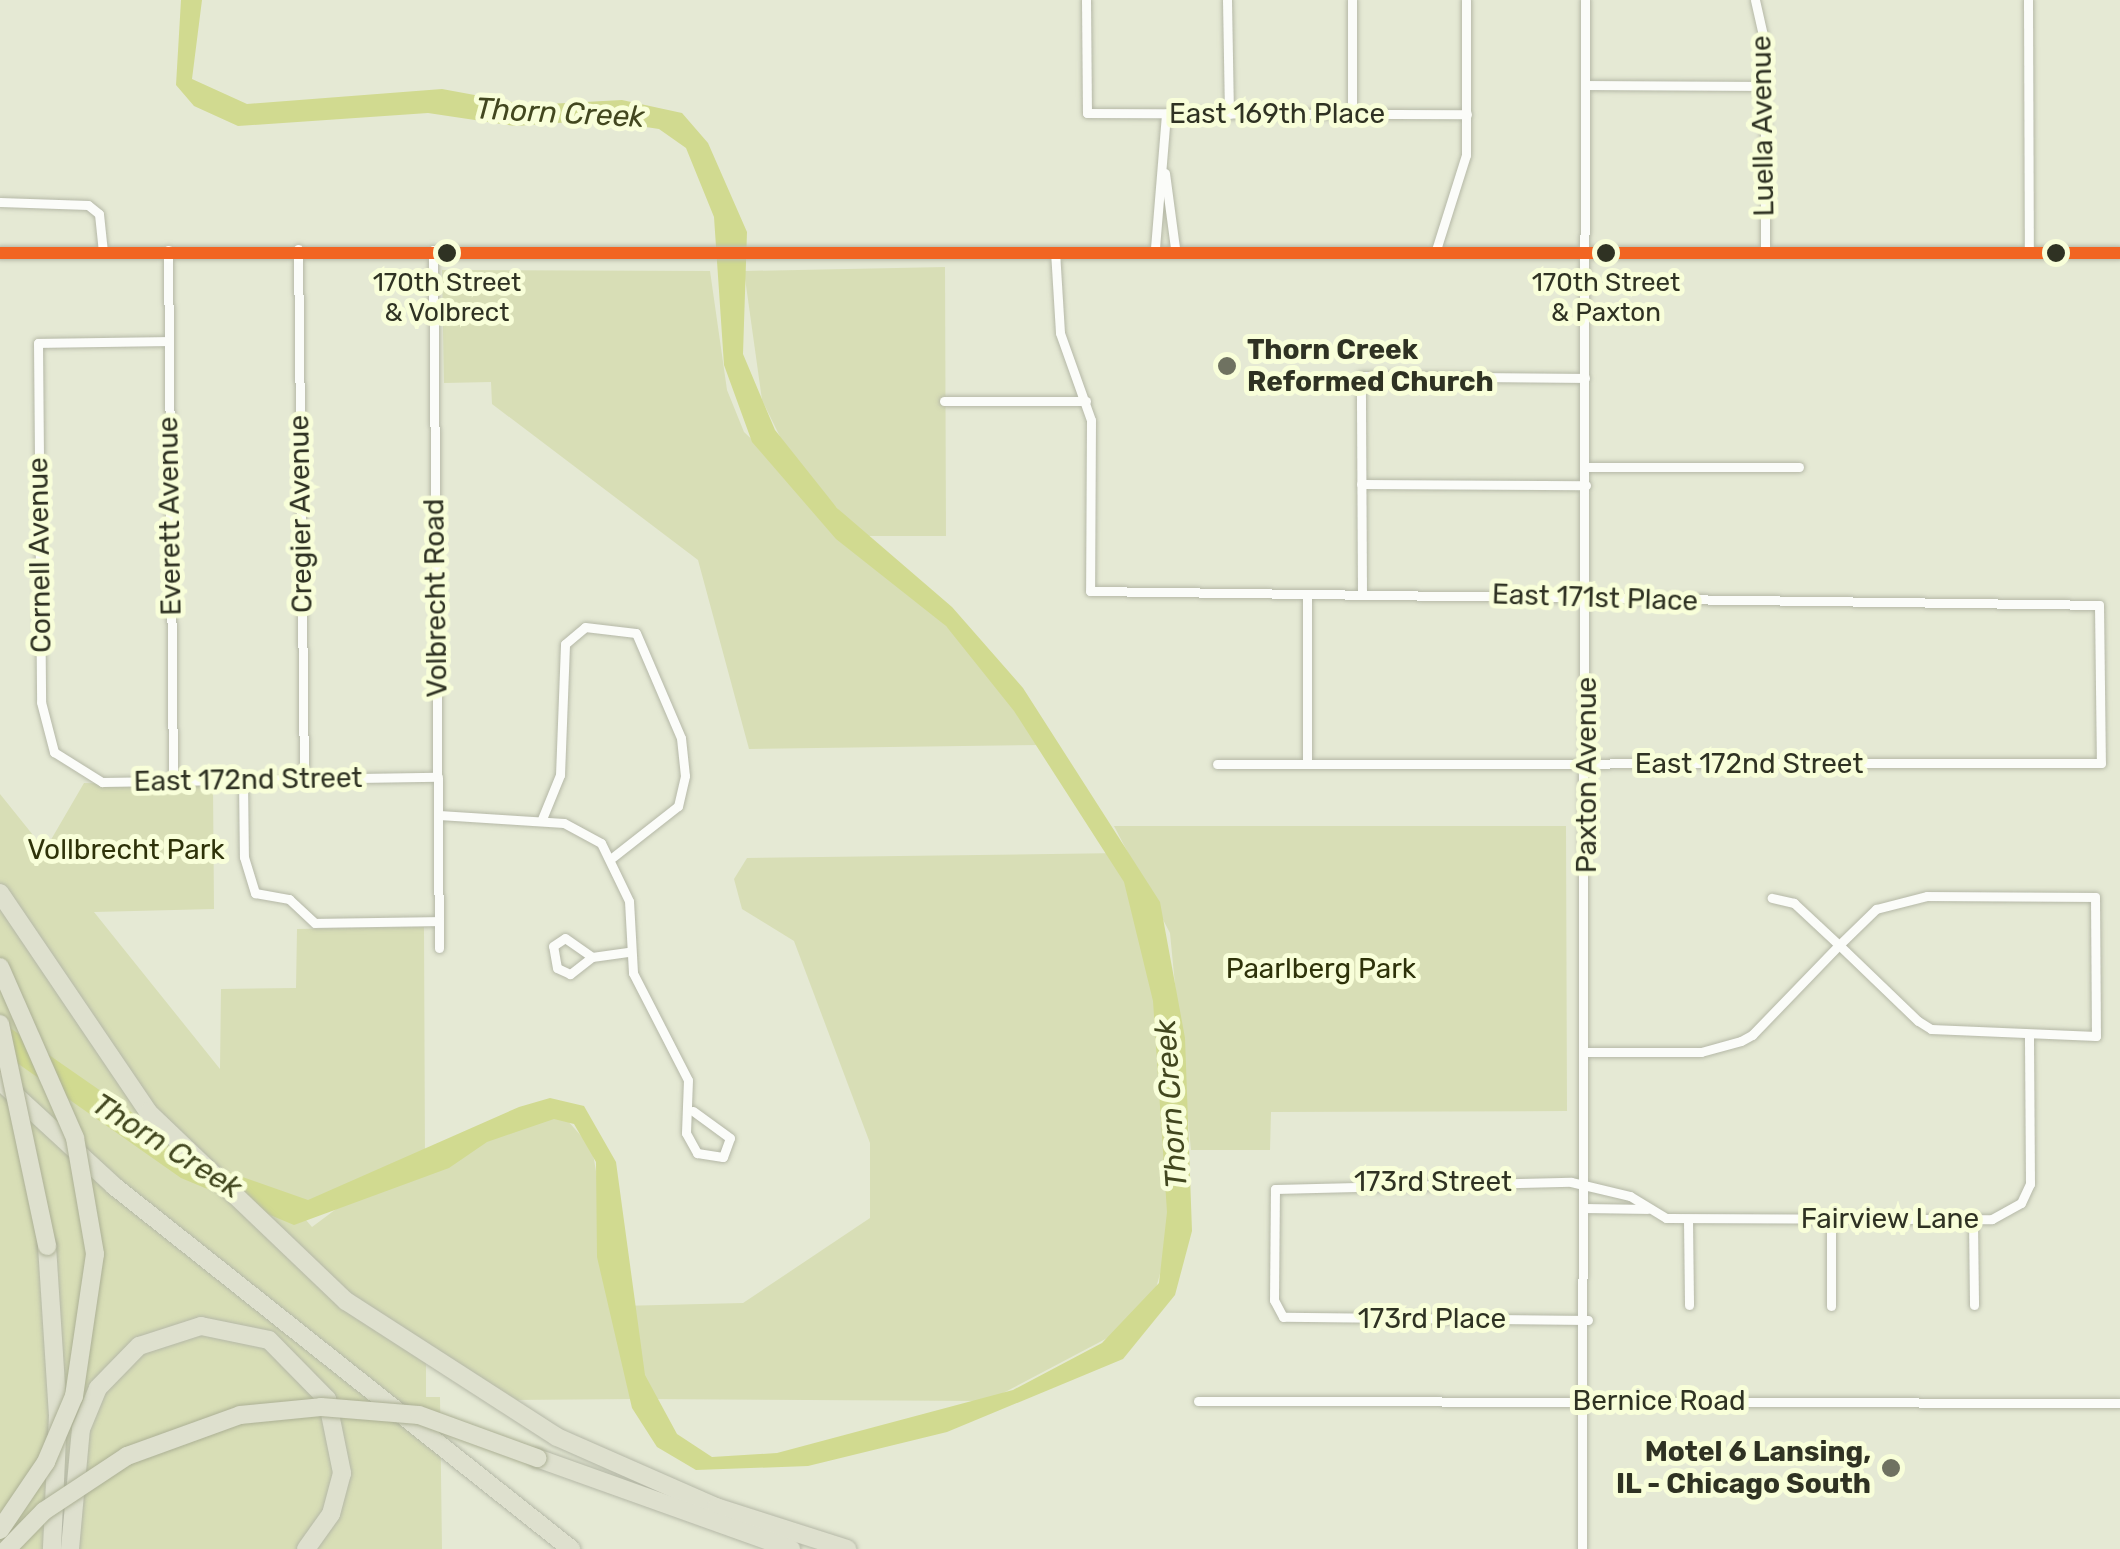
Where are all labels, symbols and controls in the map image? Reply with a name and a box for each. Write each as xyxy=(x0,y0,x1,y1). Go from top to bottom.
street label: Luella Avenue xyxy=(1745,35,1781,217)
water label: Thorn Creek xyxy=(474,91,646,135)
street label: East 169th Place xyxy=(1169,97,1385,131)
marker: 170th Street & Volbrect xyxy=(437,243,457,263)
marker: 170th Street & Paxton xyxy=(1596,243,1616,263)
unlabelled marker xyxy=(2046,243,2066,263)
place label: 170th Street & Volbrect xyxy=(373,267,521,328)
place label: 170th Street & Paxton xyxy=(1532,267,1680,328)
place label: Thorn Creek Reformed Church xyxy=(1247,333,1494,399)
marker: Thorn Creek Reformed Church xyxy=(1216,355,1238,377)
street label: Cregier Avenue xyxy=(282,414,320,614)
street label: Everett Avenue xyxy=(151,416,189,616)
street label: Cornell Avenue xyxy=(21,456,59,654)
street label: Volbrecht Road xyxy=(417,498,455,698)
street label: East 171st Place xyxy=(1491,578,1699,618)
street label: Paxton Avenue xyxy=(1570,676,1604,874)
street label: East 172nd Street xyxy=(1635,747,1863,781)
street label: East 172nd Street xyxy=(133,761,363,799)
park label: Vollbrecht Park xyxy=(27,833,225,867)
park label: Paarlberg Park xyxy=(1226,952,1416,986)
water label: Thorn Creek xyxy=(1147,1018,1195,1190)
water label: Thorn Creek xyxy=(86,1086,248,1206)
street label: 173rd Street xyxy=(1354,1165,1512,1199)
street label: Fairview Lane xyxy=(1800,1202,1980,1236)
street label: 173rd Place xyxy=(1358,1302,1506,1336)
street label: Bernice Road xyxy=(1572,1384,1746,1418)
place label: Motel 6 Lansing, IL - Chicago South xyxy=(1615,1435,1871,1501)
marker: Motel 6 Lansing, IL - Chicago South xyxy=(1880,1457,1902,1479)

